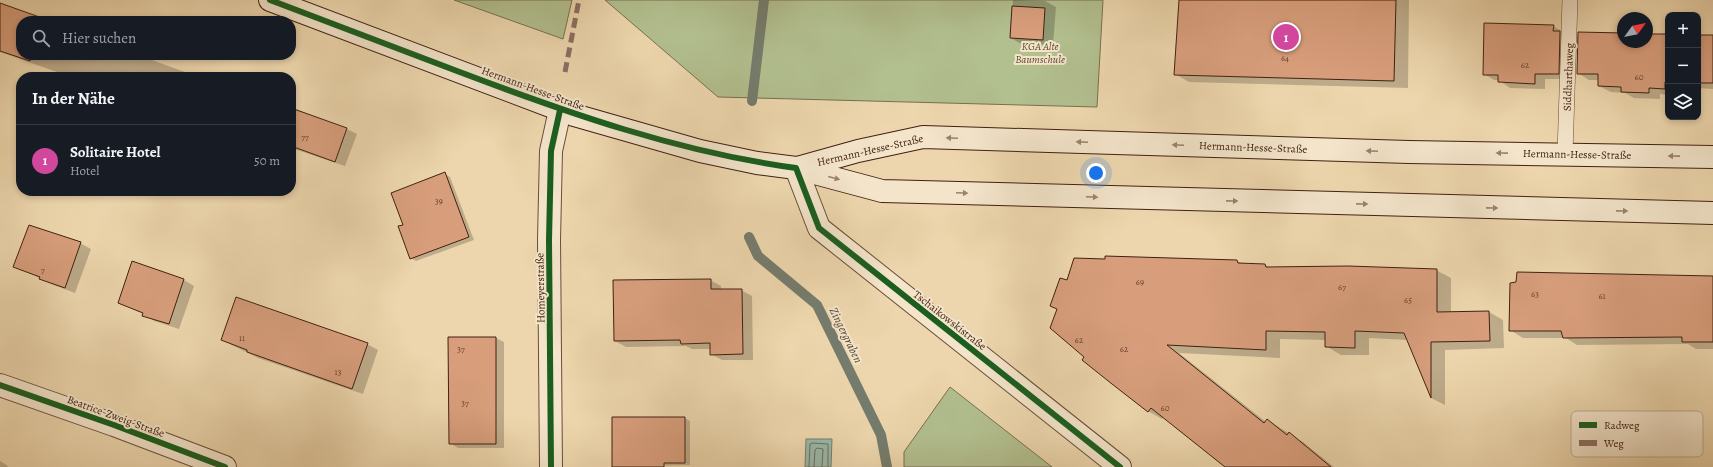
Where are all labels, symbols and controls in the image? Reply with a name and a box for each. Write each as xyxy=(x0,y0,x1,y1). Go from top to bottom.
north arrow xyxy=(1617,12,1653,48)
map controls xyxy=(1665,12,1701,120)
button: + xyxy=(1665,12,1701,48)
search box xyxy=(16,16,296,60)
pin: 1 xyxy=(1273,22,1299,52)
icon: search xyxy=(30,27,52,49)
text: Hier suchen xyxy=(62,28,136,48)
park label: KGA Alte Baumschule xyxy=(1015,39,1065,67)
street label: Siddharthaweg xyxy=(1560,42,1577,111)
button: − xyxy=(1665,48,1701,84)
house number: 64 xyxy=(1281,52,1289,64)
house number: 62 xyxy=(1521,59,1530,71)
street label: Hermann-Hesse-Straße xyxy=(479,63,586,114)
house number: 60 xyxy=(1635,71,1644,83)
button: layers xyxy=(1665,84,1701,120)
text: In der Nähe xyxy=(32,87,115,110)
house number: 77 xyxy=(301,131,309,143)
street label: Hermann-Hesse-Straße xyxy=(816,131,925,170)
one-way arrow xyxy=(945,135,958,141)
street label: Hermann-Hesse-Straße xyxy=(1199,138,1308,157)
one-way arrow xyxy=(1075,139,1088,145)
text: Solitaire Hotel xyxy=(70,142,161,162)
one-way arrow xyxy=(1172,142,1184,149)
street label: Hermann-Hesse-Straße xyxy=(1523,146,1631,163)
one-way arrow xyxy=(1366,147,1378,154)
one-way arrow xyxy=(1495,150,1508,156)
text: 1 xyxy=(43,152,47,169)
text: 50 m xyxy=(254,152,280,169)
one-way arrow xyxy=(1667,153,1680,159)
text: Hotel xyxy=(70,162,99,179)
your location xyxy=(1086,163,1106,183)
one-way arrow xyxy=(828,175,840,181)
one-way arrow xyxy=(956,190,968,197)
one-way arrow xyxy=(1086,194,1099,200)
house number: 39 xyxy=(435,195,443,207)
one-way arrow xyxy=(1226,198,1239,204)
one-way arrow xyxy=(1356,201,1369,207)
one-way arrow xyxy=(1486,204,1498,211)
one-way arrow xyxy=(1616,208,1629,214)
street label: Homeyerstraße xyxy=(532,253,549,323)
house number: 7 xyxy=(41,264,45,276)
house number: 69 xyxy=(1136,276,1144,288)
house number: 67 xyxy=(1338,281,1346,293)
street label: Tschaikowskistraße xyxy=(910,287,989,354)
house number: 63 xyxy=(1531,288,1539,300)
house number: 61 xyxy=(1598,290,1606,302)
house number: 65 xyxy=(1404,294,1412,306)
water label: Zingergraben xyxy=(826,305,866,366)
house number: 11 xyxy=(239,332,245,344)
house number: 62 xyxy=(1075,334,1084,346)
house number: 37 xyxy=(457,343,465,355)
house number: 62 xyxy=(1120,343,1129,355)
house number: 13 xyxy=(335,366,342,378)
street label: Beatrice-Zweig-Straße xyxy=(65,392,167,441)
house number: 37 xyxy=(461,397,469,409)
house number: 60 xyxy=(1161,402,1170,414)
legend xyxy=(1571,411,1703,457)
text: Radweg xyxy=(1604,418,1640,433)
text: Weg xyxy=(1603,436,1624,451)

